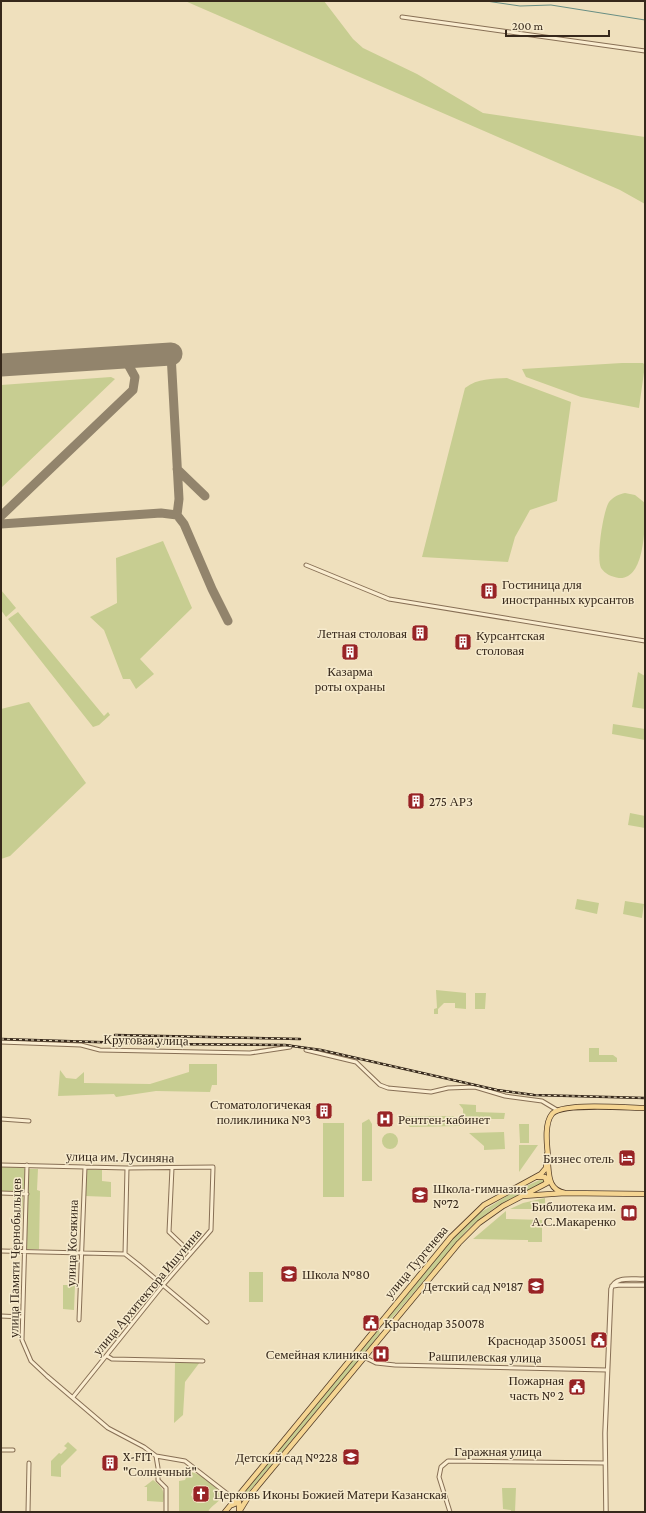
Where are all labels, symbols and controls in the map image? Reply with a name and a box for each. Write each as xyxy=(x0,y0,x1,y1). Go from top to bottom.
scale bar xyxy=(506,12,609,38)
text: 200 m xyxy=(512,19,544,33)
place label: Гостиница для иностранных курсантов xyxy=(502,577,634,607)
building icon: Гостиница для иностранных курсантов xyxy=(479,581,499,601)
building icon: Летная столовая xyxy=(410,623,430,643)
place label: Летная столовая xyxy=(317,626,407,641)
place label: Курсантская столовая xyxy=(476,628,545,658)
building icon: Курсантская столовая xyxy=(453,632,473,652)
building icon: Казарма роты охраны xyxy=(340,642,360,662)
place label: Казарма роты охраны xyxy=(315,664,385,694)
building icon: 275 АРЗ xyxy=(406,791,426,811)
place label: 275 АРЗ xyxy=(429,794,473,809)
street label: Круговая улица xyxy=(103,1032,189,1048)
place label: Стоматологичекая поликлиника №3 xyxy=(210,1097,311,1127)
building icon: Стоматологичекая поликлиника №3 xyxy=(314,1101,334,1121)
hospital icon: Рентген-кабинет xyxy=(375,1109,395,1129)
place label: Рентген-кабинет xyxy=(398,1112,490,1127)
hotel icon: Бизнес отель xyxy=(617,1148,637,1168)
street label: улица им. Лусиняна xyxy=(66,1149,175,1165)
place label: Бизнес отель xyxy=(543,1151,614,1166)
street label: улица Памяти Чернобыльцев xyxy=(6,1178,24,1338)
place label: Школа-гимназия №72 xyxy=(433,1181,526,1211)
school or university icon: Школа-гимназия №72 xyxy=(410,1185,430,1205)
street label: улица Косякина xyxy=(63,1199,81,1287)
place label: Библиотека им. А.С.Макаренко xyxy=(531,1199,616,1229)
library icon: Библиотека им. А.С.Макаренко xyxy=(619,1203,639,1223)
street label: улица Тургенева xyxy=(381,1222,451,1301)
street label: улица Архитектора Ишунина xyxy=(90,1225,205,1358)
school or university icon: Школа №80 xyxy=(279,1264,299,1284)
place label: Школа №80 xyxy=(302,1267,370,1282)
school or university icon: Детский сад №187 xyxy=(526,1276,546,1296)
place label: Детский сад №187 xyxy=(423,1279,523,1294)
public building icon: Краснодар 350078 xyxy=(361,1313,381,1333)
place label: Краснодар 350078 xyxy=(384,1316,485,1331)
public building icon: Краснодар 350051 xyxy=(589,1330,609,1350)
place label: Краснодар 350051 xyxy=(487,1333,586,1348)
hospital icon: Семейная клиника xyxy=(371,1344,391,1364)
place label: Семейная клиника xyxy=(266,1347,368,1362)
street label: Рашпилевская улица xyxy=(428,1349,542,1365)
place label: Пожарная часть № 2 xyxy=(508,1373,564,1403)
public building icon: Пожарная часть № 2 xyxy=(567,1377,587,1397)
street label: Гаражная улица xyxy=(454,1444,542,1459)
school or university icon: Детский сад №228 xyxy=(341,1447,361,1467)
place label: X-FIT "Солнечный" xyxy=(123,1449,197,1479)
place label: Детский сад №228 xyxy=(235,1450,338,1465)
building icon: X-FIT "Солнечный" xyxy=(100,1453,120,1473)
church icon: Церковь Иконы Божией Матери Казанская xyxy=(191,1484,211,1504)
place label: Церковь Иконы Божией Матери Казанская xyxy=(214,1487,447,1502)

